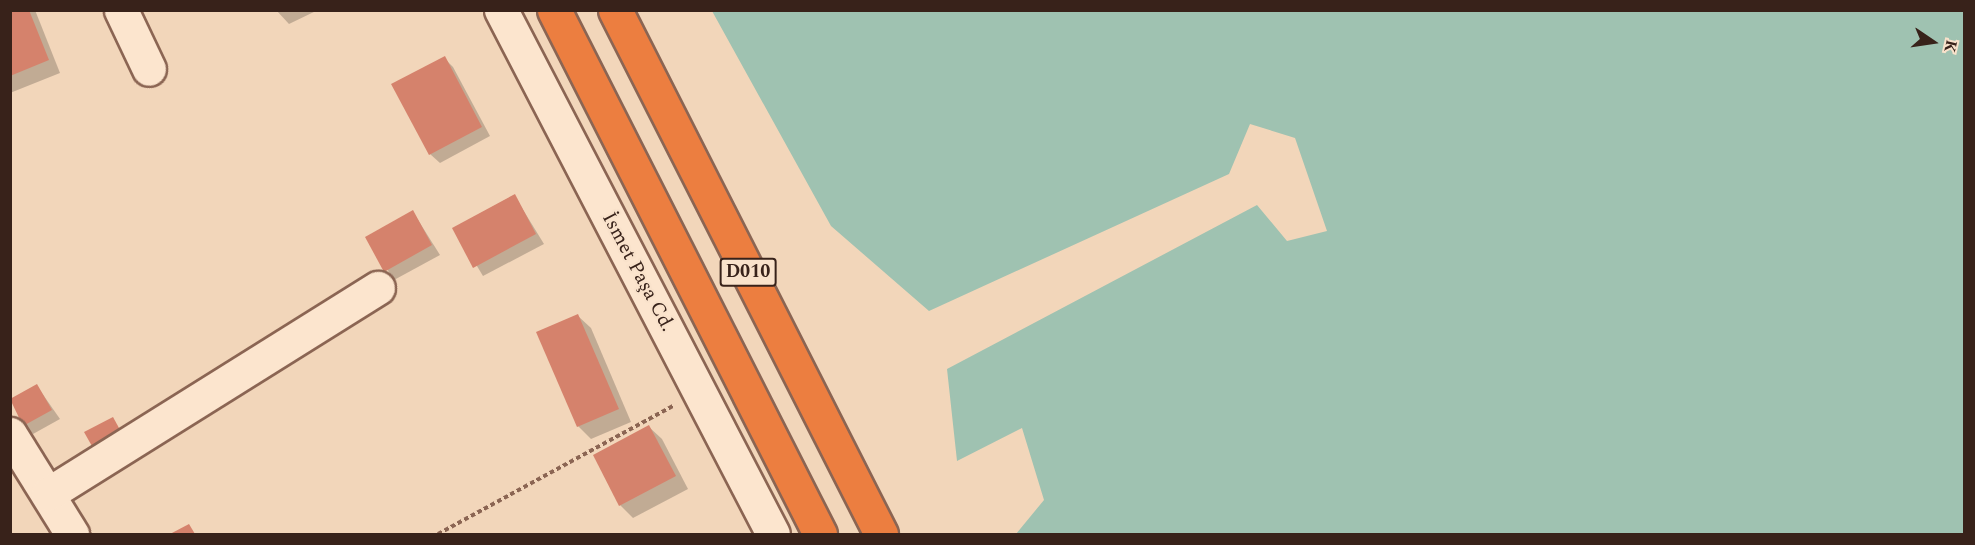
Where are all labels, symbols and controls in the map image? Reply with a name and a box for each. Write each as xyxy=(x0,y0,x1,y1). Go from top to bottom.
north arrow xyxy=(1903,12,1963,72)
text: K xyxy=(1937,37,1964,55)
street label: İsmet Paşa Cd. xyxy=(596,208,680,336)
road number: D010 xyxy=(720,257,777,287)

